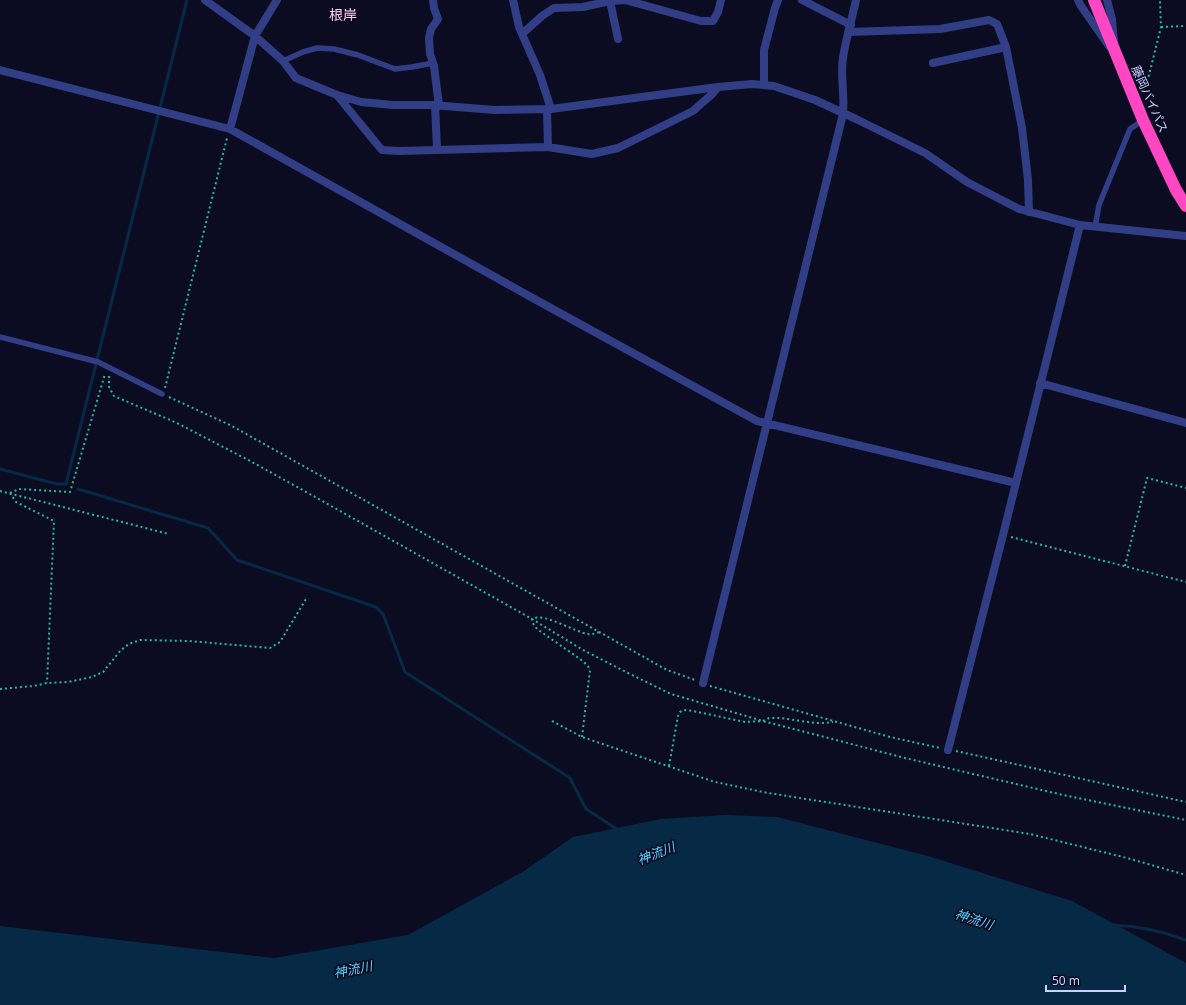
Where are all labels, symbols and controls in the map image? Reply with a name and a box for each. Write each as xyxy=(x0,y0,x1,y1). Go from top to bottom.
district label: 根岸 xyxy=(329,5,357,24)
street label: 藤岡バイパス xyxy=(1128,63,1172,135)
water label: 神流川 xyxy=(635,837,679,868)
water label: 神流川 xyxy=(953,904,997,934)
water label: 神流川 xyxy=(332,956,376,982)
scale bar xyxy=(1046,967,1125,993)
text: 50 m xyxy=(1052,972,1080,989)

